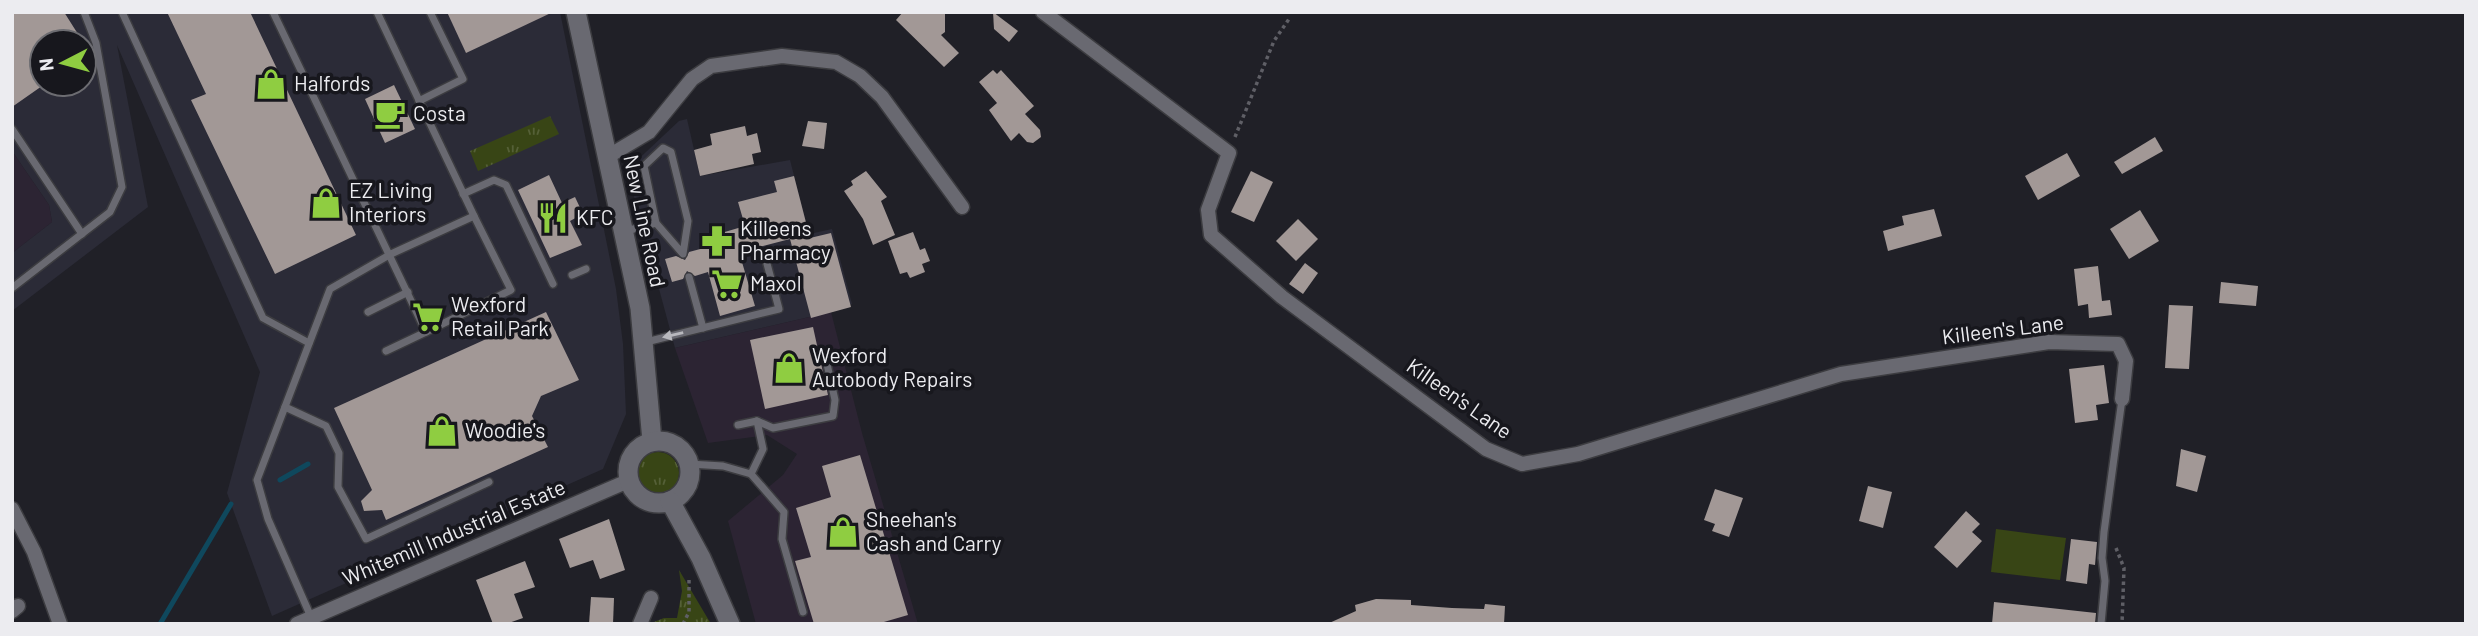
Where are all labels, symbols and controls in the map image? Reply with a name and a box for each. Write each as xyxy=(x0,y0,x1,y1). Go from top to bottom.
north arrow xyxy=(28,28,98,98)
text: N xyxy=(33,57,58,72)
shop icon: Halfords xyxy=(254,67,288,101)
place label: Halfords xyxy=(294,70,370,95)
cafe icon: Costa xyxy=(373,97,407,131)
place label: Costa xyxy=(413,100,466,125)
street label: New Line Road xyxy=(619,152,672,289)
place label: EZ Living Interiors xyxy=(349,177,433,226)
shop icon: EZ Living Interiors xyxy=(309,186,343,220)
restaurant icon: KFC xyxy=(536,201,570,235)
place label: KFC xyxy=(576,204,613,229)
place label: Killeens Pharmacy xyxy=(740,215,831,264)
pharmacy icon: Killeens Pharmacy xyxy=(700,224,734,258)
supermarket icon: Maxol xyxy=(710,267,744,301)
place label: Maxol xyxy=(750,270,802,295)
place label: Wexford Retail Park xyxy=(451,291,549,340)
supermarket icon: Wexford Retail Park xyxy=(411,300,445,334)
street label: Killeen's Lane xyxy=(1941,309,2065,348)
one-way arrow xyxy=(662,330,684,341)
place label: Wexford Autobody Repairs xyxy=(812,342,972,391)
shop icon: Wexford Autobody Repairs xyxy=(772,351,806,385)
street label: Killeen's Lane xyxy=(1403,352,1517,443)
shop icon: Woodie's xyxy=(425,414,459,448)
place label: Woodie's xyxy=(465,417,545,442)
street label: Whitemill Industrial Estate xyxy=(338,473,569,590)
place label: Sheehan's Cash and Carry xyxy=(866,506,1002,555)
shop icon: Sheehan's Cash and Carry xyxy=(826,515,860,549)

